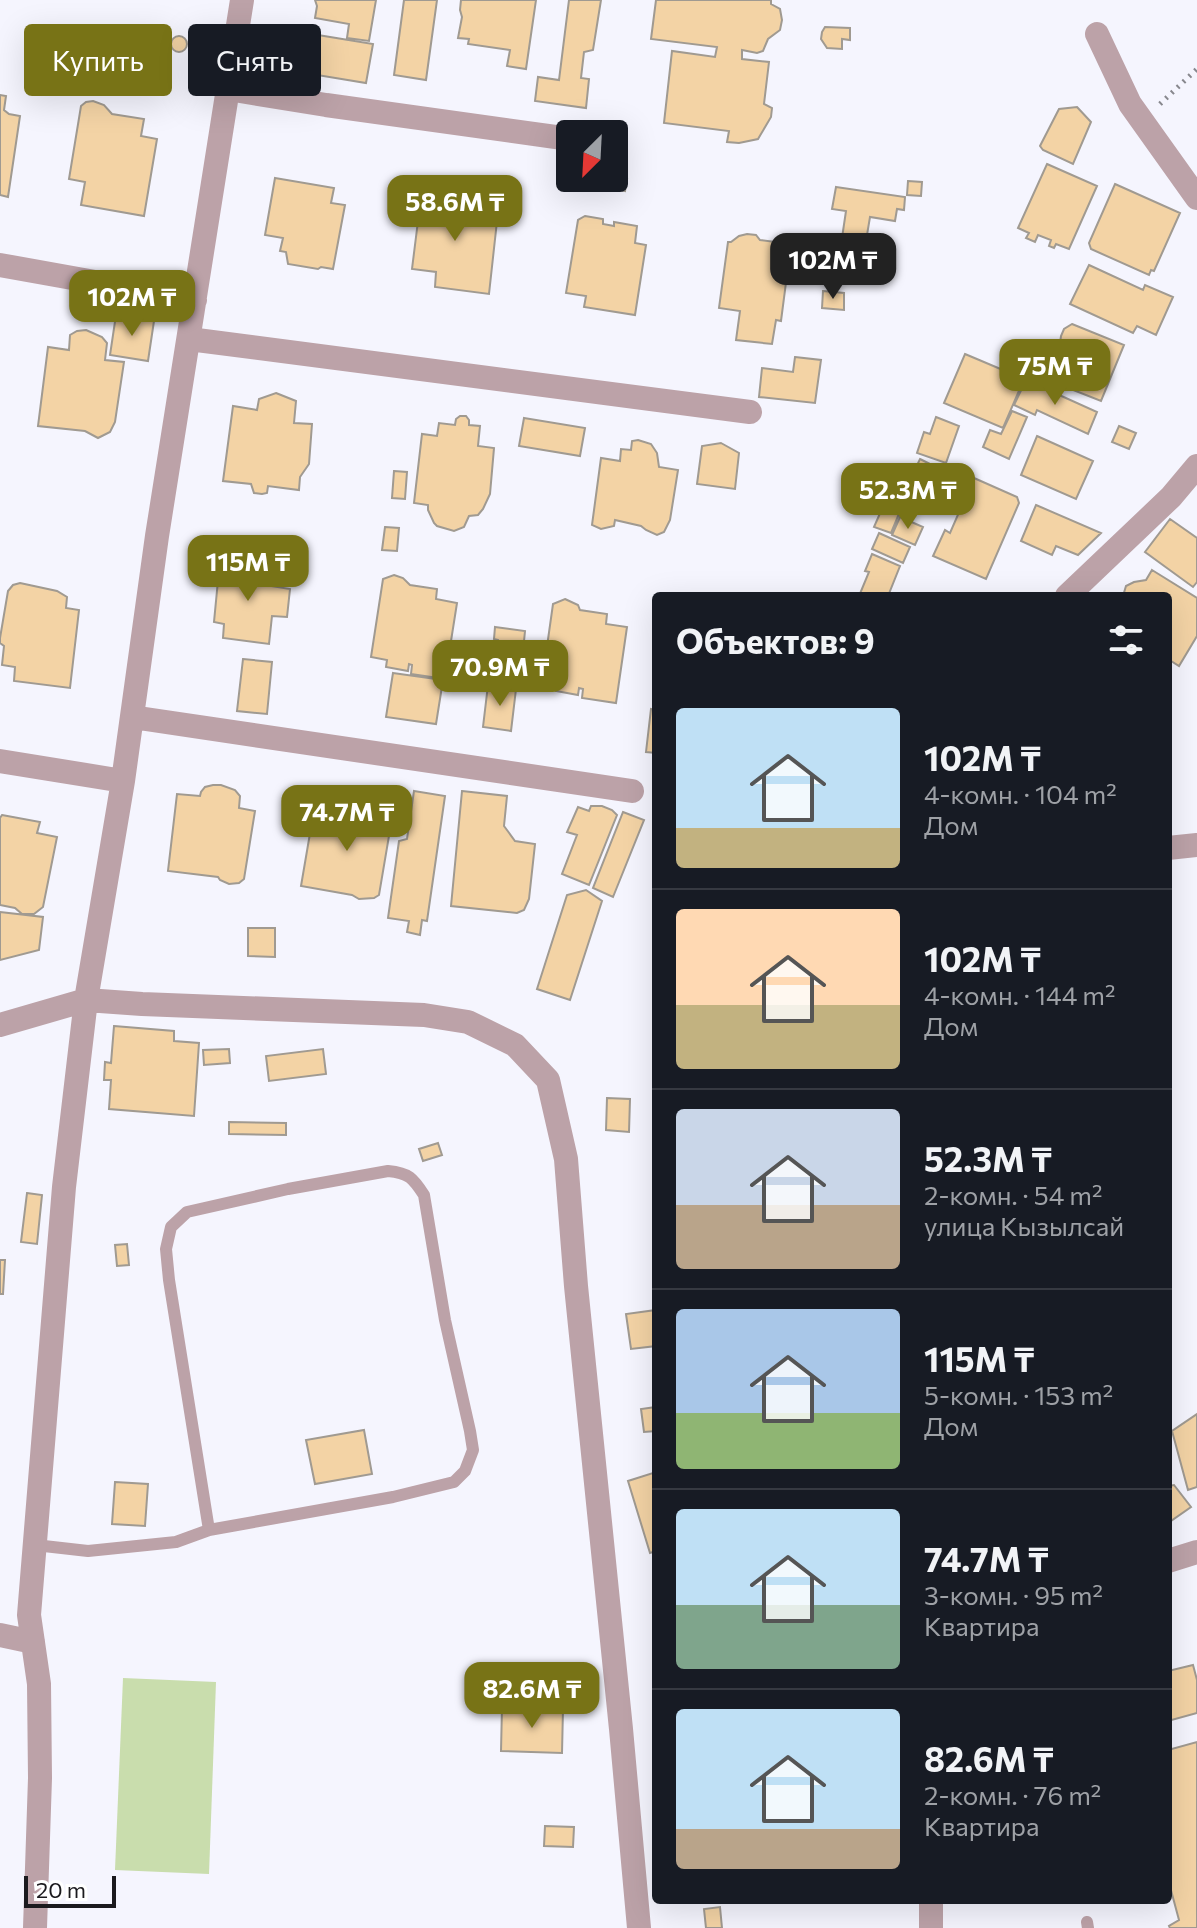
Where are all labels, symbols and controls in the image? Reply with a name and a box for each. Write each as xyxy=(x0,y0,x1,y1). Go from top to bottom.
chip: Купить xyxy=(24,24,172,96)
chip: Снять xyxy=(188,24,321,96)
north arrow xyxy=(556,120,628,192)
map controls xyxy=(556,120,628,192)
pin: 58.6M ₸ xyxy=(381,175,529,243)
text: 58.6M ₸ xyxy=(405,185,505,216)
pin: 102M ₸ xyxy=(768,233,898,301)
text: 102M ₸ xyxy=(788,243,878,274)
pin: 102M ₸ xyxy=(67,270,197,338)
text: 102M ₸ xyxy=(87,280,177,311)
pin: 75M ₸ xyxy=(999,339,1111,407)
text: 75M ₸ xyxy=(1017,349,1093,380)
pin: 52.3M ₸ xyxy=(834,463,982,531)
text: 52.3M ₸ xyxy=(859,473,957,504)
pin: 115M ₸ xyxy=(183,535,313,603)
text: 115M ₸ xyxy=(206,545,290,576)
icon: filters xyxy=(1104,618,1148,662)
text: Объектов: 9 xyxy=(676,619,875,661)
pin: 70.9M ₸ xyxy=(426,640,574,708)
text: 70.9M ₸ xyxy=(450,650,550,681)
text: 102M ₸ xyxy=(924,736,1041,778)
icon: home xyxy=(740,740,836,836)
text: 4-комн. · 104 m² xyxy=(924,778,1117,809)
pin: 74.7M ₸ xyxy=(273,785,421,853)
text: 74.7M ₸ xyxy=(299,795,395,826)
text: Дом xyxy=(924,809,978,840)
text: 102M ₸ xyxy=(924,937,1041,979)
icon: home xyxy=(740,941,836,1037)
text: 4-комн. · 144 m² xyxy=(924,979,1115,1010)
text: Дом xyxy=(924,1010,978,1041)
text: 52.3M ₸ xyxy=(924,1137,1052,1179)
icon: home xyxy=(740,1141,836,1237)
text: 2-комн. · 54 m² xyxy=(924,1179,1102,1210)
text: улица Кызылсай xyxy=(924,1210,1124,1241)
text: 115M ₸ xyxy=(924,1337,1035,1379)
icon: home xyxy=(740,1341,836,1437)
text: 5-комн. · 153 m² xyxy=(924,1379,1113,1410)
text: Дом xyxy=(924,1410,978,1441)
text: 74.7M ₸ xyxy=(924,1537,1049,1579)
icon: home xyxy=(740,1541,836,1637)
text: 3-комн. · 95 m² xyxy=(924,1579,1103,1610)
text: Квартира xyxy=(924,1610,1040,1641)
pin: 82.6M ₸ xyxy=(458,1662,606,1730)
text: 82.6M ₸ xyxy=(482,1672,582,1703)
text: 82.6M ₸ xyxy=(924,1737,1054,1779)
icon: home xyxy=(740,1741,836,1837)
text: 2-комн. · 76 m² xyxy=(924,1779,1101,1810)
text: Квартира xyxy=(924,1810,1040,1841)
scale bar xyxy=(24,1872,116,1908)
text: 20 m xyxy=(36,1876,86,1903)

